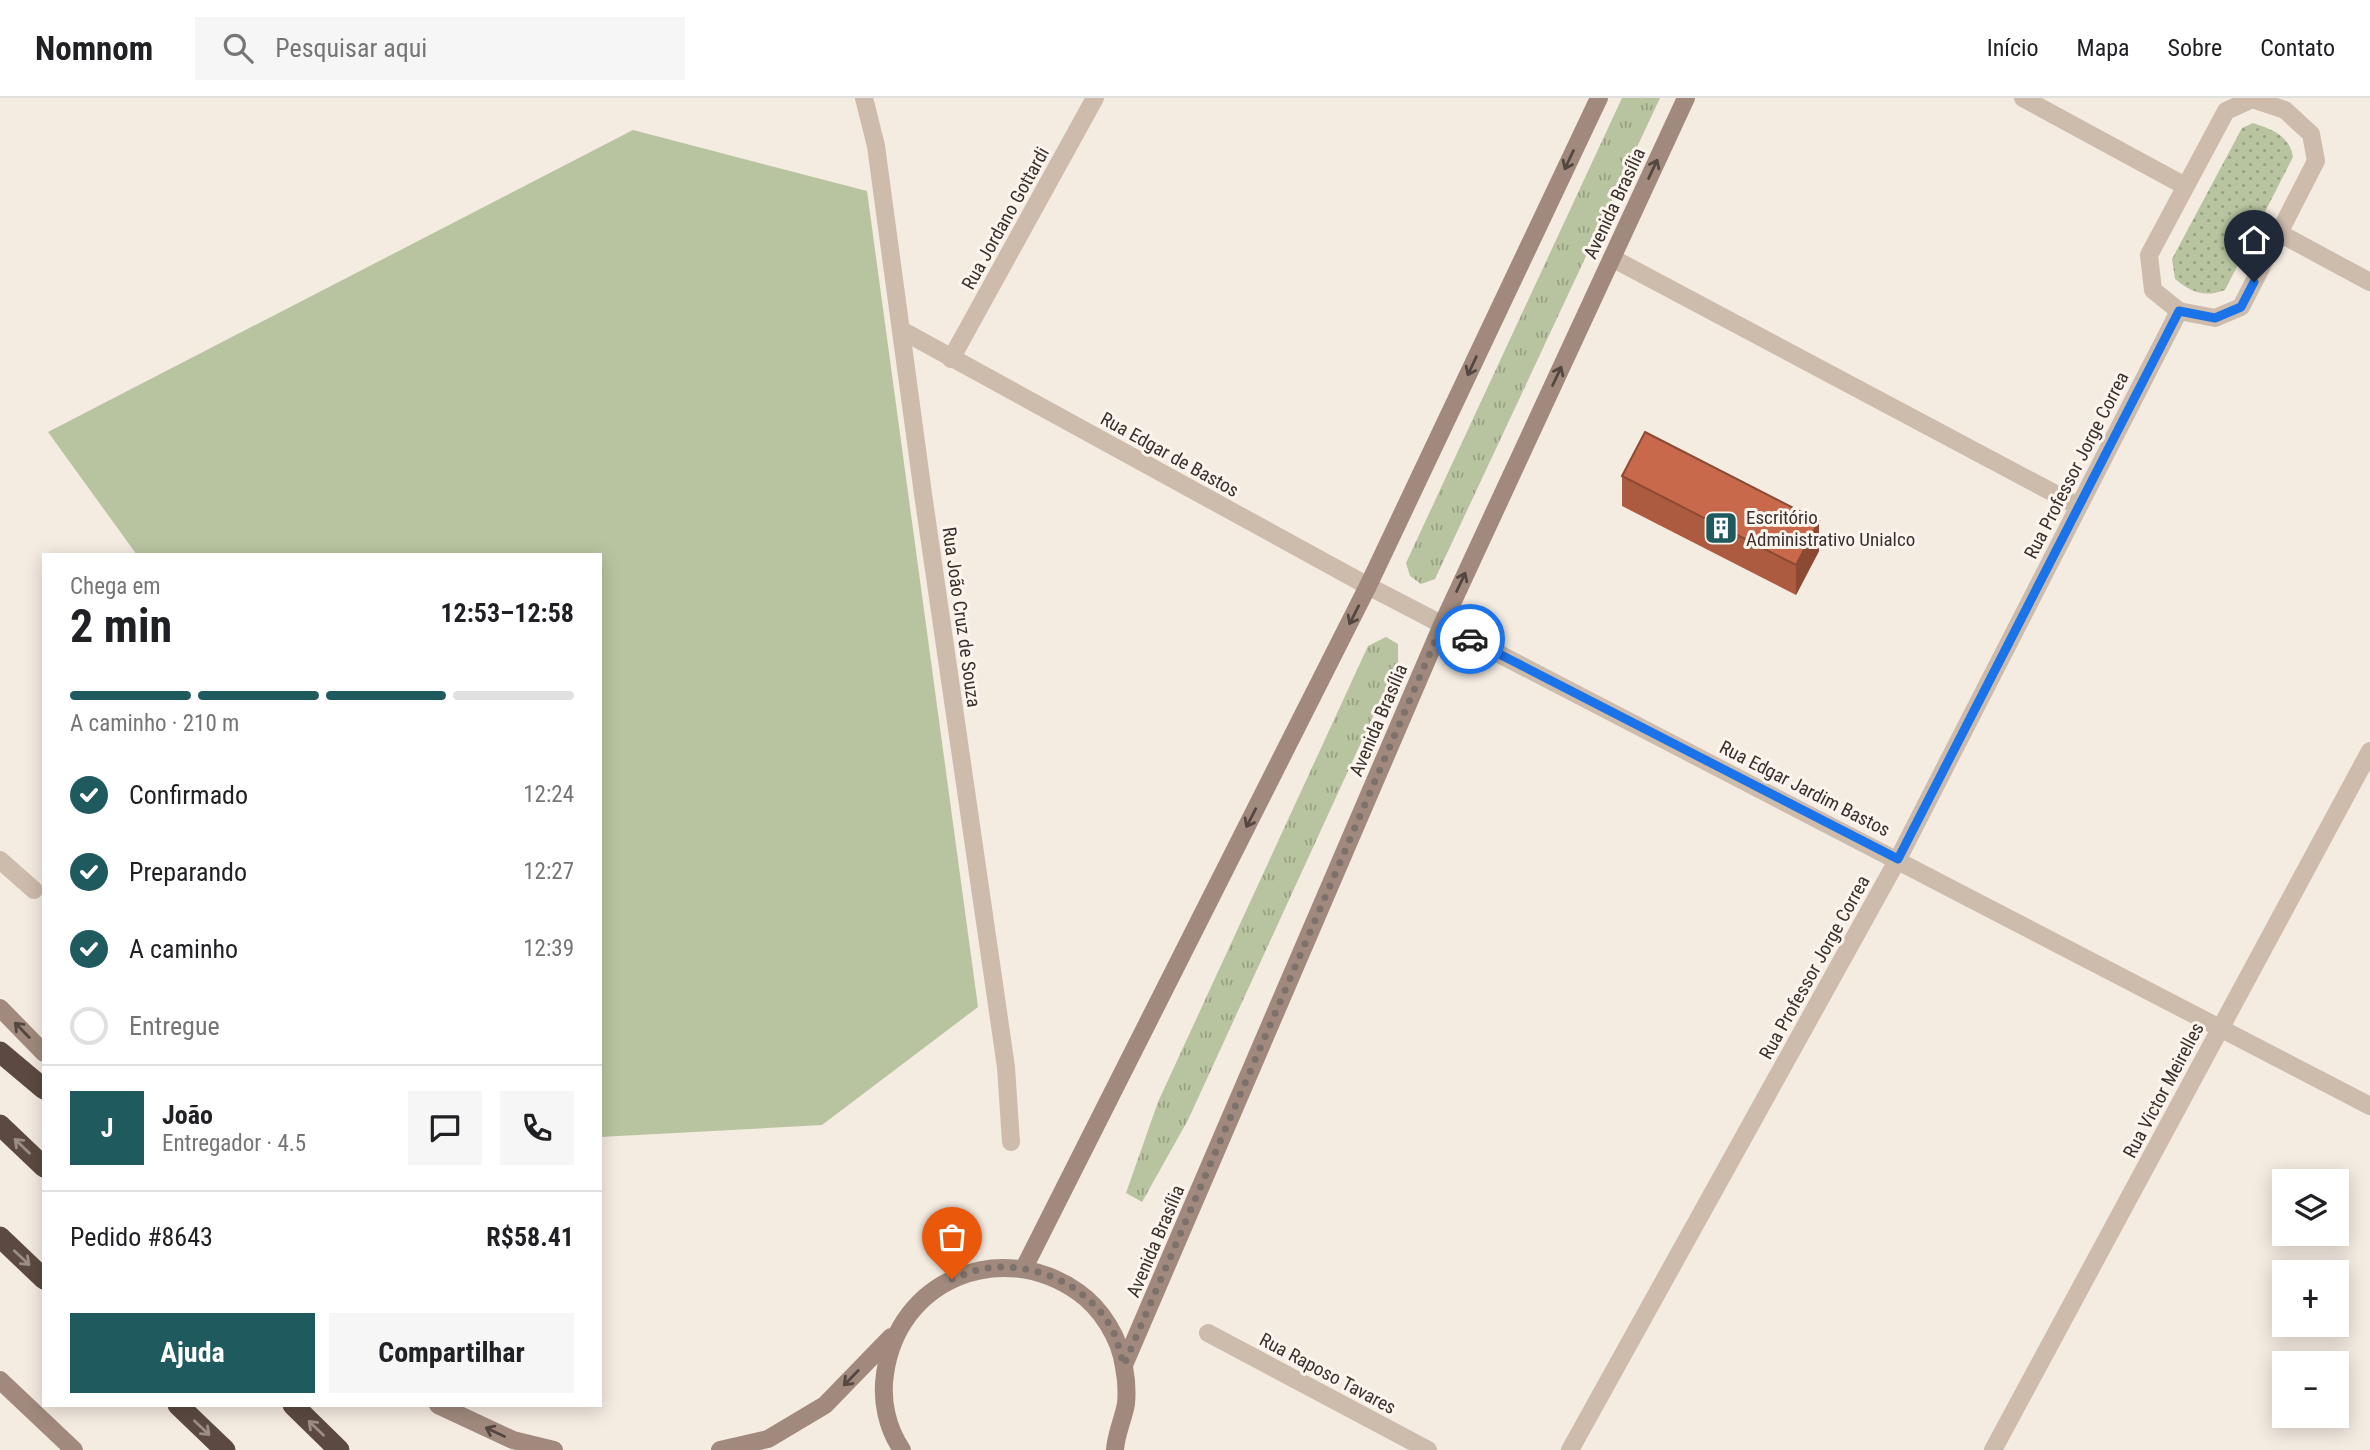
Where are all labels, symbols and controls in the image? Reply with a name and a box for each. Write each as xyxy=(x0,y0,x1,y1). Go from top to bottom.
search box xyxy=(195,17,685,80)
text: Nomnom xyxy=(35,29,153,68)
icon: search xyxy=(219,29,257,67)
text: Pesquisar aqui xyxy=(275,33,427,63)
text: Início xyxy=(1987,34,2039,62)
text: Mapa xyxy=(2077,34,2130,62)
text: Sobre xyxy=(2168,34,2222,62)
text: Contato xyxy=(2260,34,2335,62)
street label: Rua Jordano Gottardi xyxy=(957,143,1054,293)
street label: Avenida Brasília xyxy=(1579,144,1650,262)
one-way arrow xyxy=(1562,149,1576,170)
one-way arrow xyxy=(1646,159,1660,180)
pin xyxy=(2224,210,2284,282)
icon: home xyxy=(2235,221,2273,259)
one-way arrow xyxy=(1465,355,1478,376)
one-way arrow xyxy=(1551,366,1564,387)
street label: Rua Professor Jorge Correa xyxy=(2019,368,2134,563)
street label: Rua Edgar de Bastos xyxy=(1097,407,1243,502)
place label: Escritório Administrativo Unialco xyxy=(1746,506,1915,551)
building icon: Escritório Administrativo Unialco xyxy=(1702,509,1740,547)
street label: Rua João Cruz de Souza xyxy=(937,526,986,709)
one-way arrow xyxy=(1455,572,1469,593)
text: Chega em xyxy=(70,573,161,600)
text: 12:53–12:58 xyxy=(440,598,574,628)
text: 2 min xyxy=(70,599,172,653)
one-way arrow xyxy=(1346,604,1360,625)
courier xyxy=(1435,604,1505,674)
icon: car xyxy=(1451,620,1489,658)
street label: Avenida Brasília xyxy=(1344,661,1412,780)
text: A caminho · 210 m xyxy=(70,710,239,737)
street label: Rua Edgar Jardim Bastos xyxy=(1716,735,1894,841)
icon: check xyxy=(70,776,108,814)
text: Confirmado xyxy=(129,780,248,810)
text: 12:24 xyxy=(523,781,574,808)
one-way arrow xyxy=(1244,807,1258,828)
icon: check xyxy=(70,853,108,891)
text: Preparando xyxy=(129,857,247,887)
text: 12:27 xyxy=(523,858,574,885)
street label: Rua Professor Jorge Correa xyxy=(1754,871,1875,1063)
icon: check xyxy=(70,930,108,968)
text: A caminho xyxy=(129,934,238,964)
text: 12:39 xyxy=(523,935,574,962)
text: Entregue xyxy=(129,1011,220,1041)
street label: Rua Victor Meirelles xyxy=(2118,1019,2209,1162)
one-way arrow xyxy=(13,1022,30,1039)
button: chat xyxy=(408,1091,482,1165)
button: phone xyxy=(500,1091,574,1165)
text: João xyxy=(162,1100,213,1130)
text: J xyxy=(101,1113,113,1143)
text: Entregador · 4.5 xyxy=(162,1130,306,1157)
one-way arrow xyxy=(14,1137,31,1154)
map controls xyxy=(2272,1169,2349,1428)
button: layers xyxy=(2272,1169,2349,1246)
street label: Avenida Brasília xyxy=(1121,1182,1189,1301)
pin xyxy=(922,1207,982,1279)
icon: bag xyxy=(933,1218,971,1256)
text: Pedido #8643 xyxy=(70,1222,213,1252)
text: R$58.41 xyxy=(486,1222,574,1252)
one-way arrow xyxy=(13,1250,31,1266)
button: + xyxy=(2272,1260,2349,1337)
button: Ajuda xyxy=(70,1313,315,1393)
button: Compartilhar xyxy=(329,1313,574,1393)
street label: Rua Raposo Tavares xyxy=(1256,1328,1400,1419)
button: − xyxy=(2272,1351,2349,1428)
one-way arrow xyxy=(842,1369,859,1386)
one-way arrow xyxy=(193,1419,210,1436)
one-way arrow xyxy=(308,1419,325,1436)
one-way arrow xyxy=(485,1424,506,1438)

